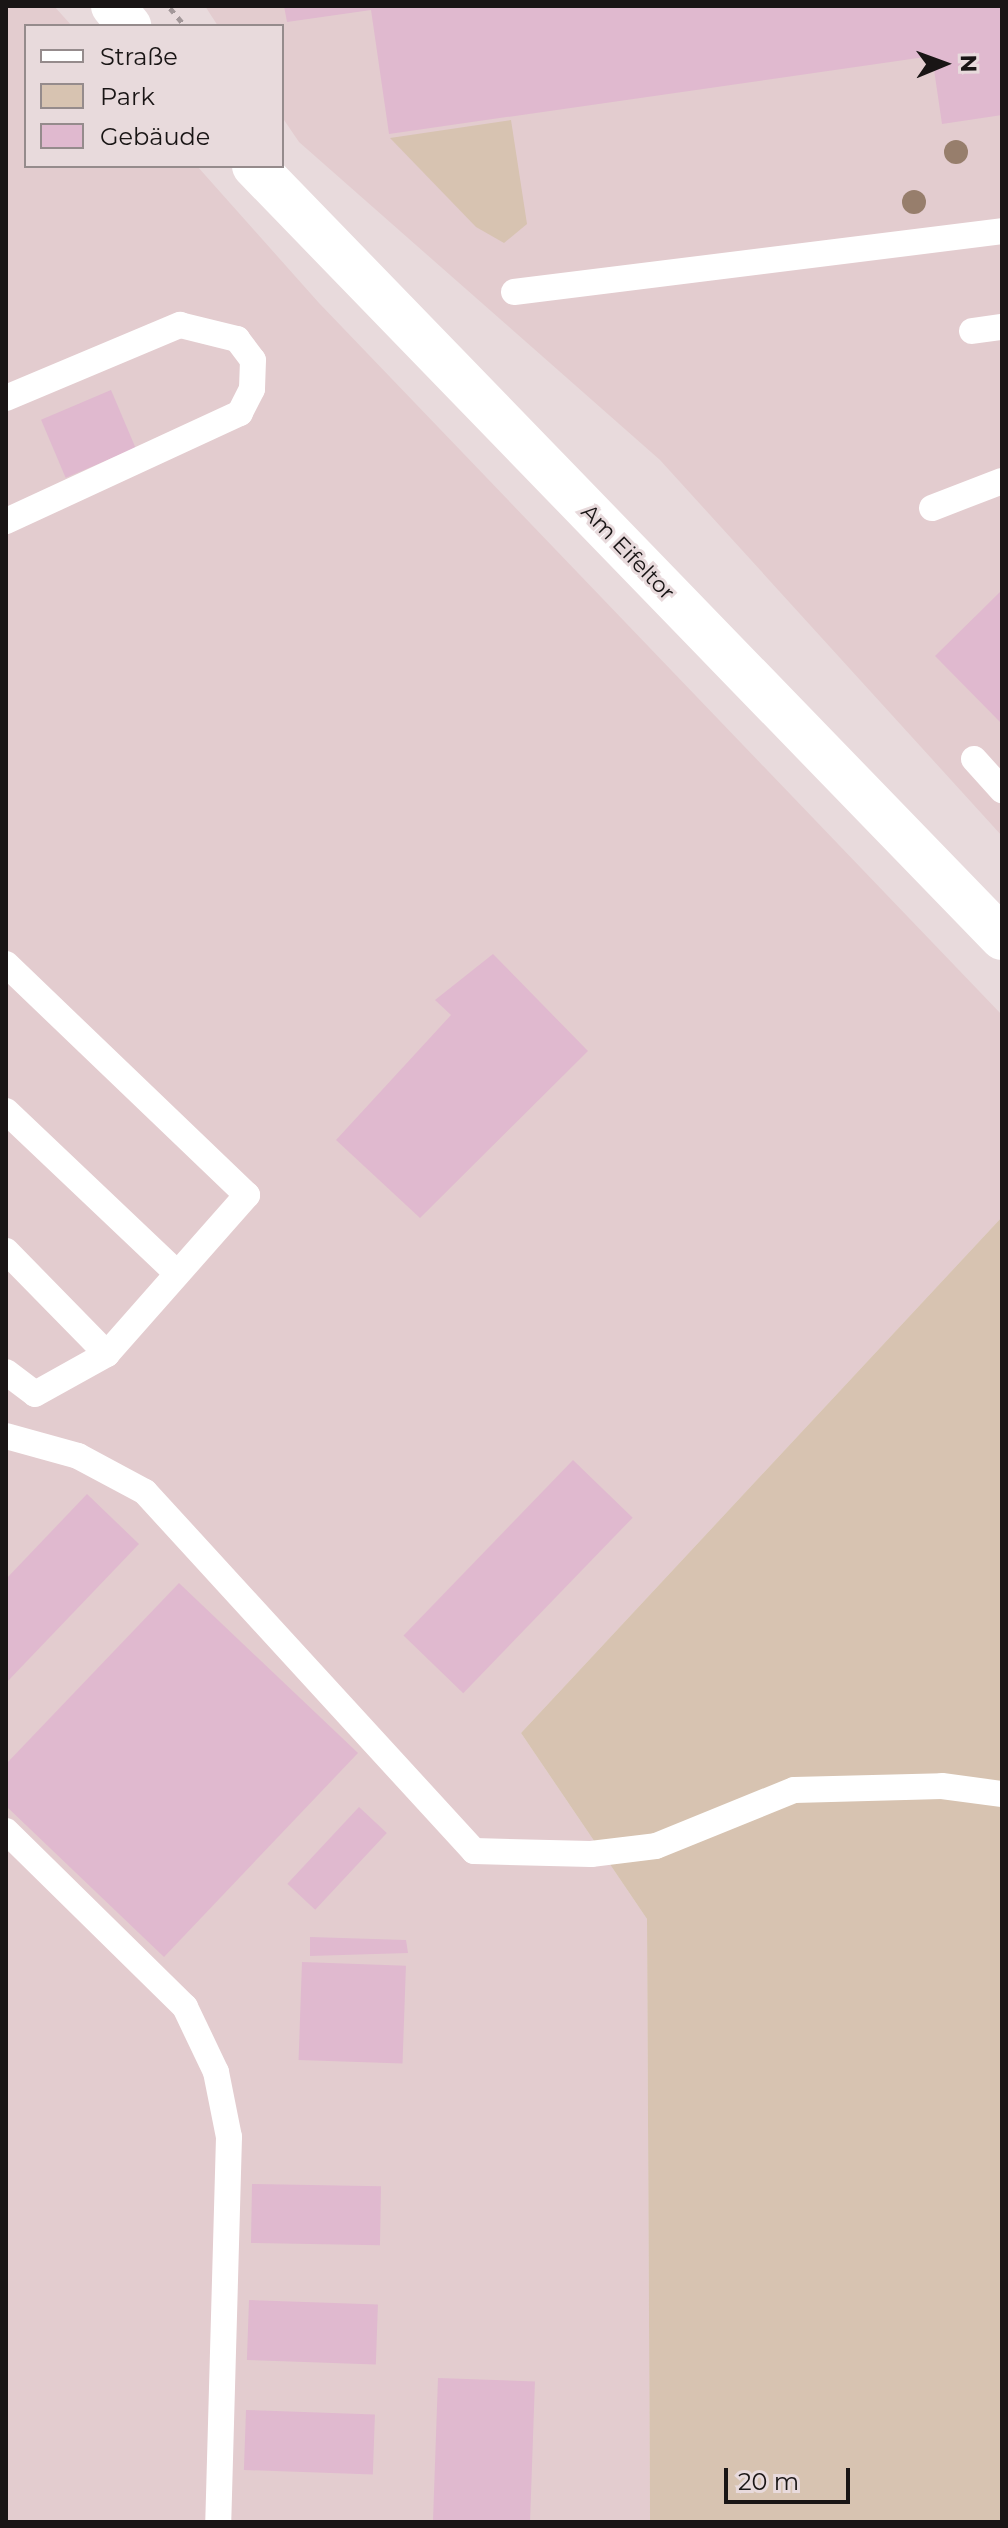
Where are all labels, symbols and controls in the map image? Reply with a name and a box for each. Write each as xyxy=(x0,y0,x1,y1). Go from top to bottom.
legend xyxy=(24,24,284,168)
north arrow xyxy=(904,24,984,104)
text: Straße xyxy=(100,42,178,71)
text: N xyxy=(955,54,982,73)
text: Park xyxy=(100,82,155,111)
text: Gebäude xyxy=(100,122,210,151)
street label: Am Eifeltor xyxy=(576,499,680,605)
scale bar xyxy=(728,2452,854,2502)
text: 20 m xyxy=(738,2467,799,2496)

